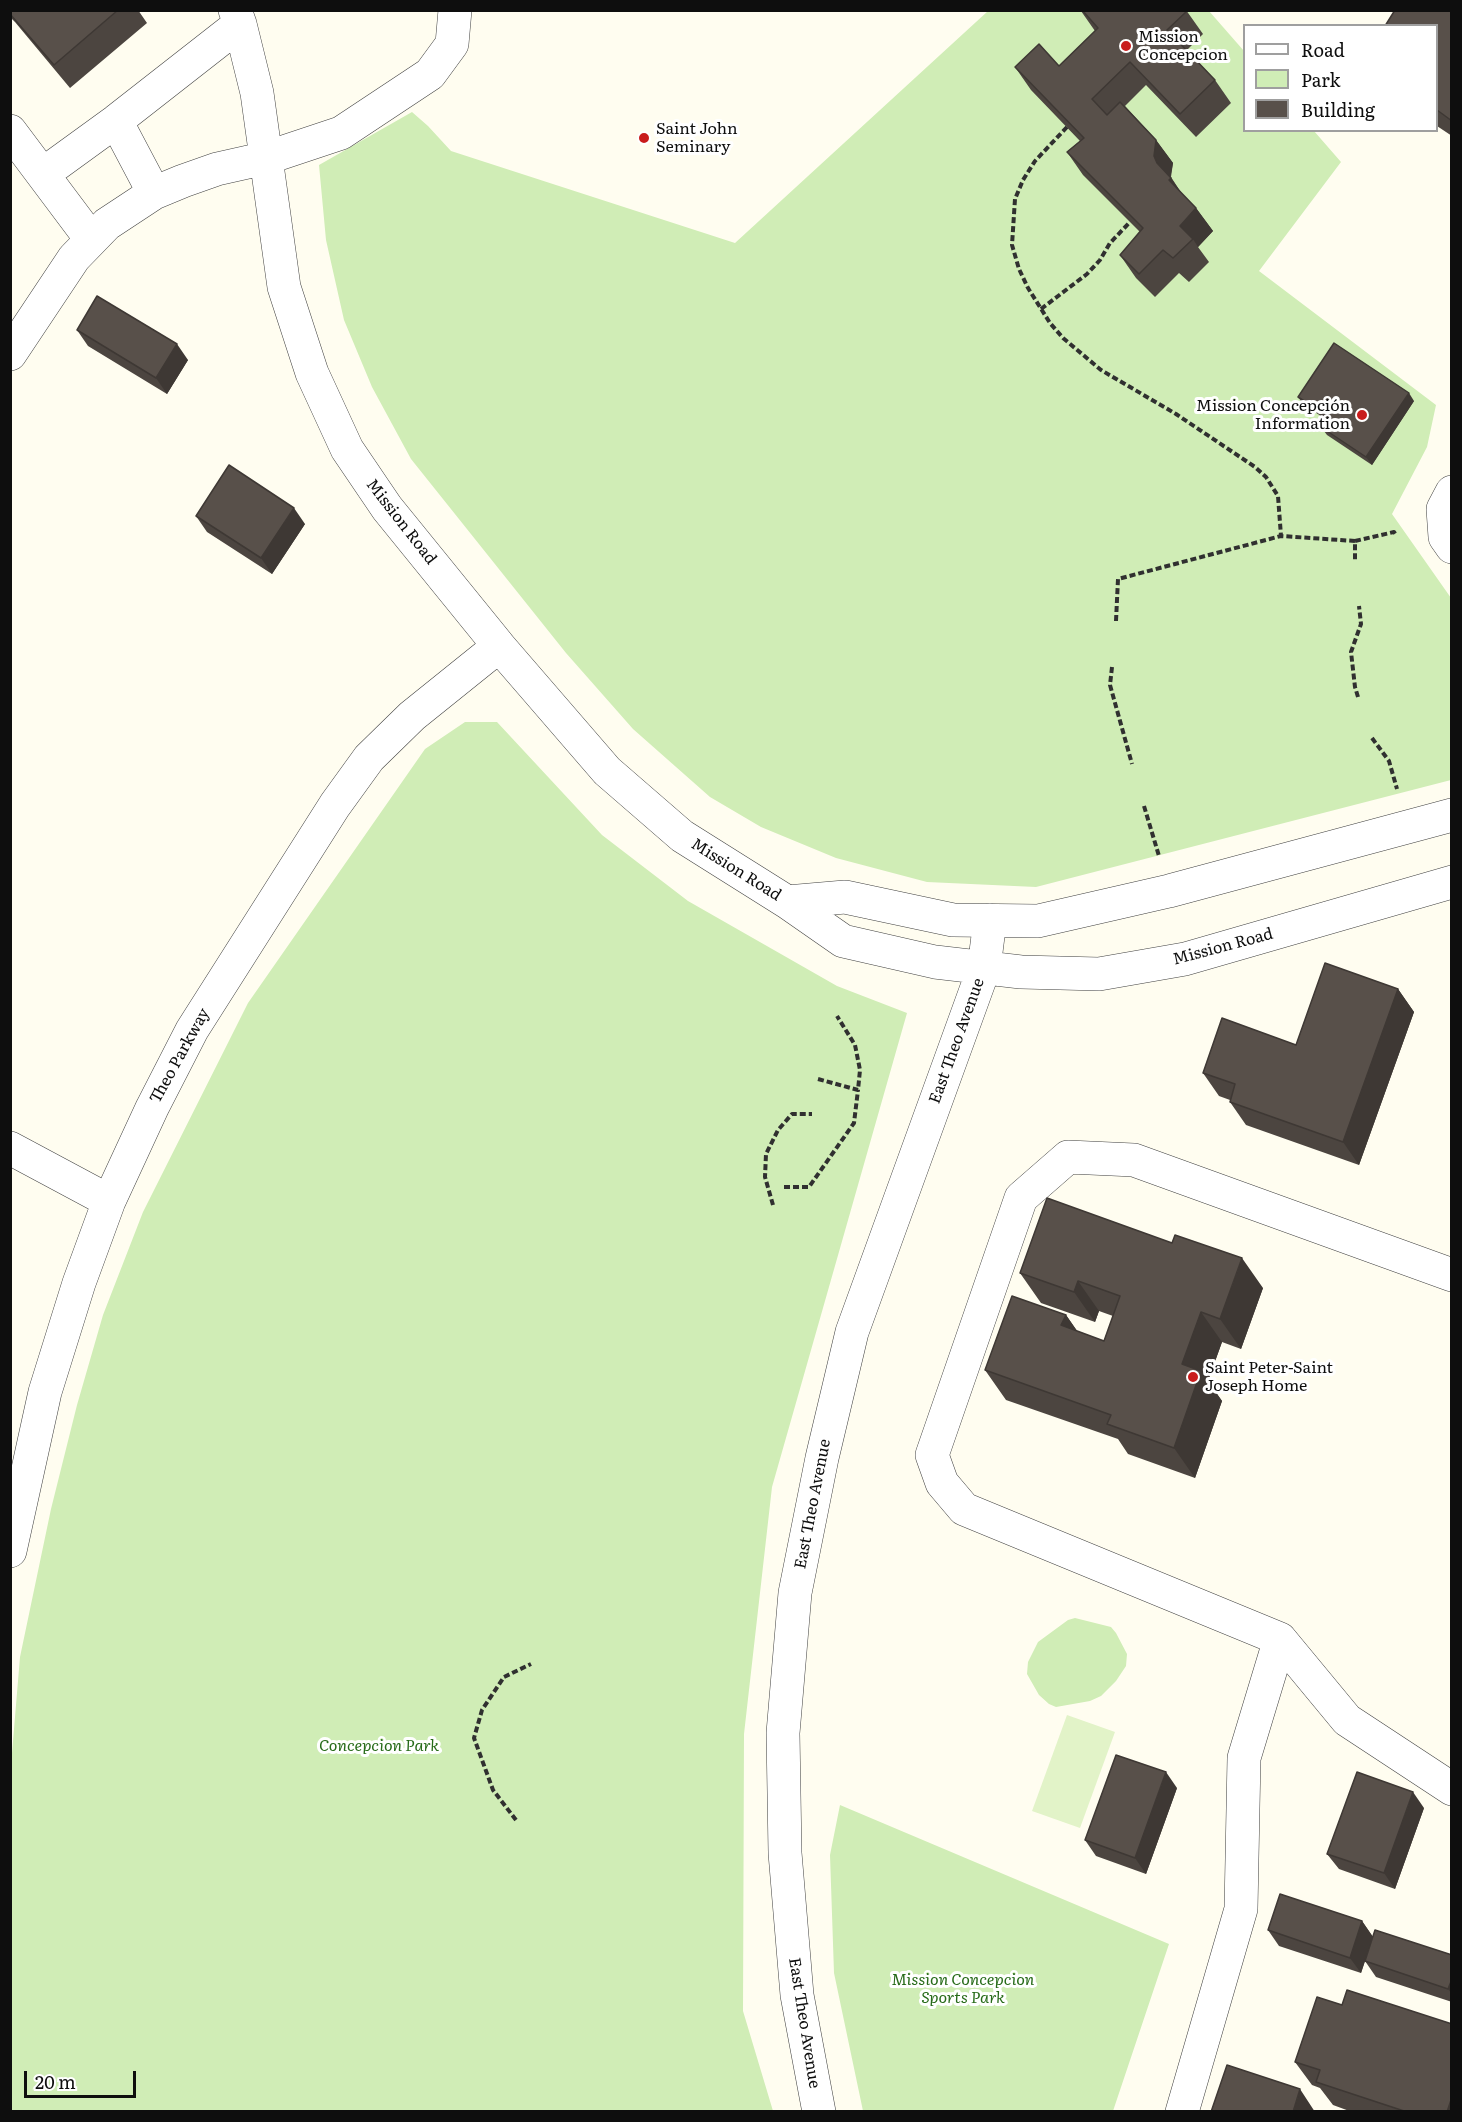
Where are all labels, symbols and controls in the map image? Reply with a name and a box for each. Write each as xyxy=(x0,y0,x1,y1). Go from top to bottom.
legend xyxy=(1243,24,1438,132)
place label: Mission Concepcion xyxy=(1138,27,1228,65)
text: Road xyxy=(1301,36,1345,63)
marker: Mission Concepcion xyxy=(1119,39,1133,53)
text: Park xyxy=(1301,66,1340,93)
text: Building xyxy=(1301,96,1375,123)
place label: Saint John Seminary xyxy=(656,119,738,157)
marker: Saint John Seminary xyxy=(637,131,651,145)
place label: Mission Concepción Information xyxy=(1196,396,1350,434)
marker: Mission Concepción Information xyxy=(1355,408,1369,422)
street label: Mission Road xyxy=(362,476,440,568)
street label: Mission Road xyxy=(687,835,785,905)
street label: Mission Road xyxy=(1171,924,1275,970)
street label: East Theo Avenue xyxy=(925,976,989,1106)
street label: Theo Parkway xyxy=(146,1005,214,1107)
place label: Saint Peter-Saint Joseph Home xyxy=(1205,1358,1333,1396)
marker: Saint Peter-Saint Joseph Home xyxy=(1186,1370,1200,1384)
street label: East Theo Avenue xyxy=(791,1437,835,1571)
park label: Concepcion Park xyxy=(319,1736,439,1756)
street label: East Theo Avenue xyxy=(784,1956,824,2090)
park label: Mission Concepcion Sports Park xyxy=(892,1970,1034,2008)
scale bar xyxy=(27,2059,140,2097)
text: 20 m xyxy=(35,2068,76,2095)

